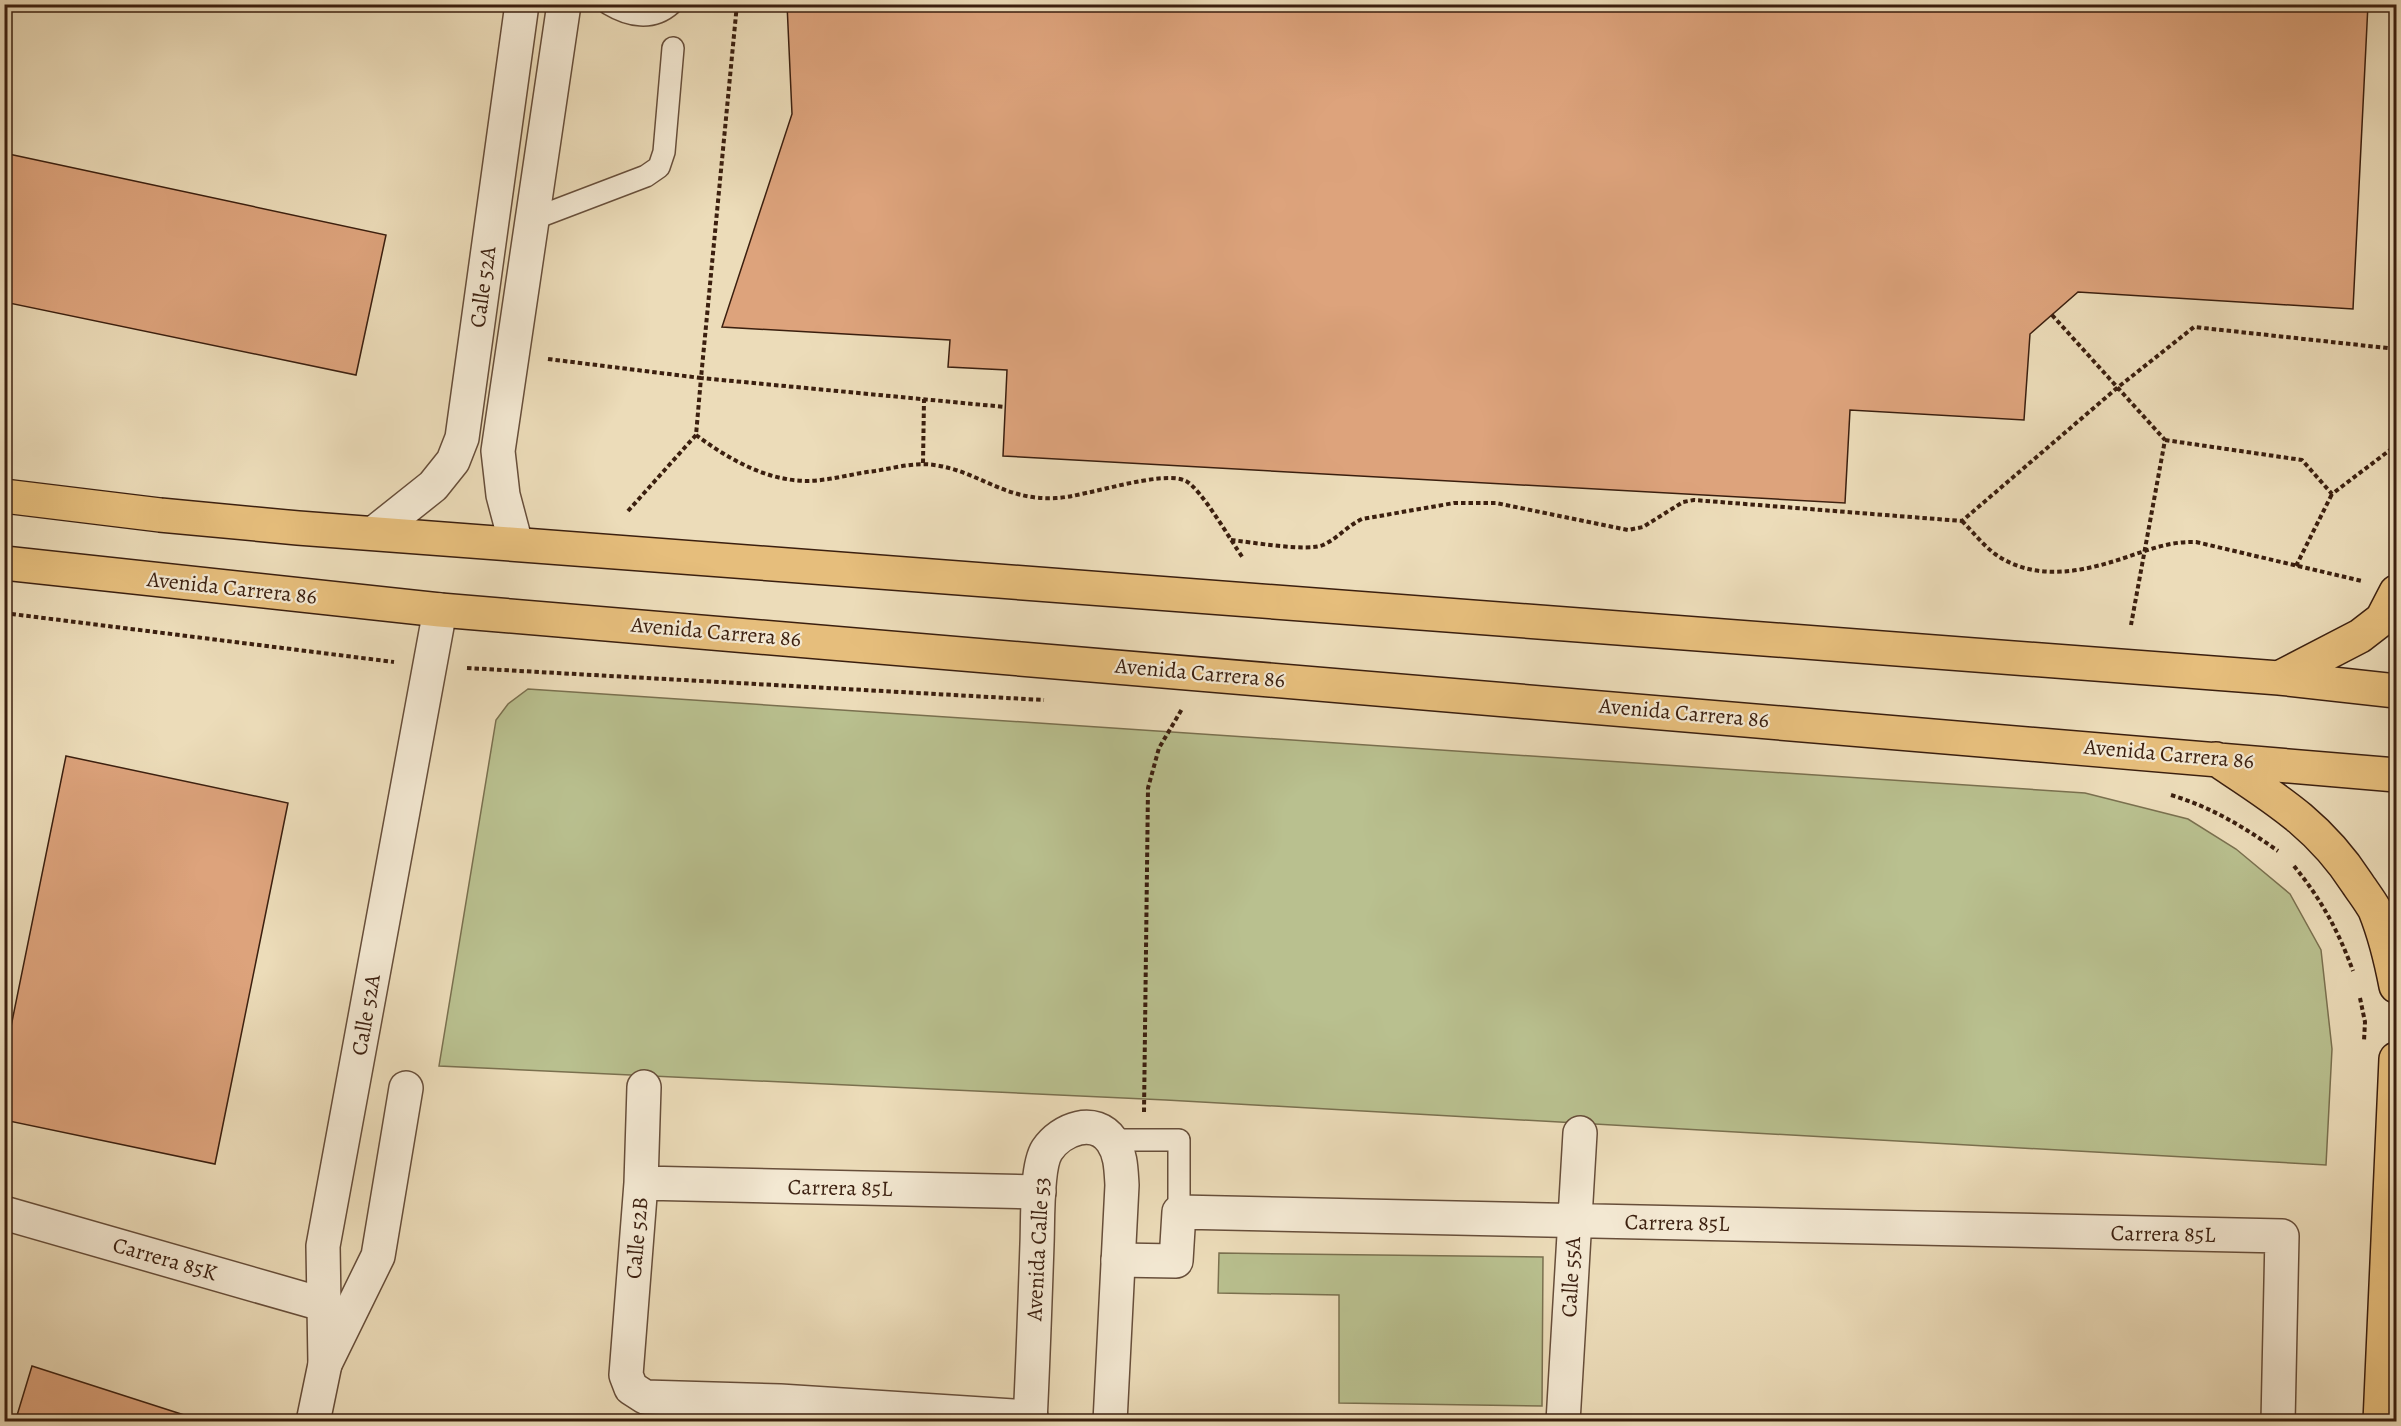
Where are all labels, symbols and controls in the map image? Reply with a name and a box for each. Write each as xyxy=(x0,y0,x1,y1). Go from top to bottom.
street label: Calle 52A xyxy=(462,243,504,330)
street label: Avenida Carrera 86 xyxy=(145,564,318,612)
street label: Avenida Carrera 86 xyxy=(629,610,802,654)
street label: Avenida Carrera 86 xyxy=(1113,651,1286,695)
street label: Avenida Carrera 86 xyxy=(1597,691,1770,735)
street label: Avenida Carrera 86 xyxy=(2082,732,2255,776)
street label: Calle 52A xyxy=(344,971,388,1058)
street label: Carrera 85L xyxy=(787,1172,893,1204)
street label: Avenida Calle 53 xyxy=(1019,1176,1057,1323)
street label: Calle 52B xyxy=(618,1196,656,1280)
street label: Carrera 85L xyxy=(1624,1207,1730,1239)
street label: Carrera 85L xyxy=(2110,1218,2216,1250)
street label: Carrera 85K xyxy=(109,1230,221,1288)
street label: Calle 55A xyxy=(1554,1235,1588,1318)

